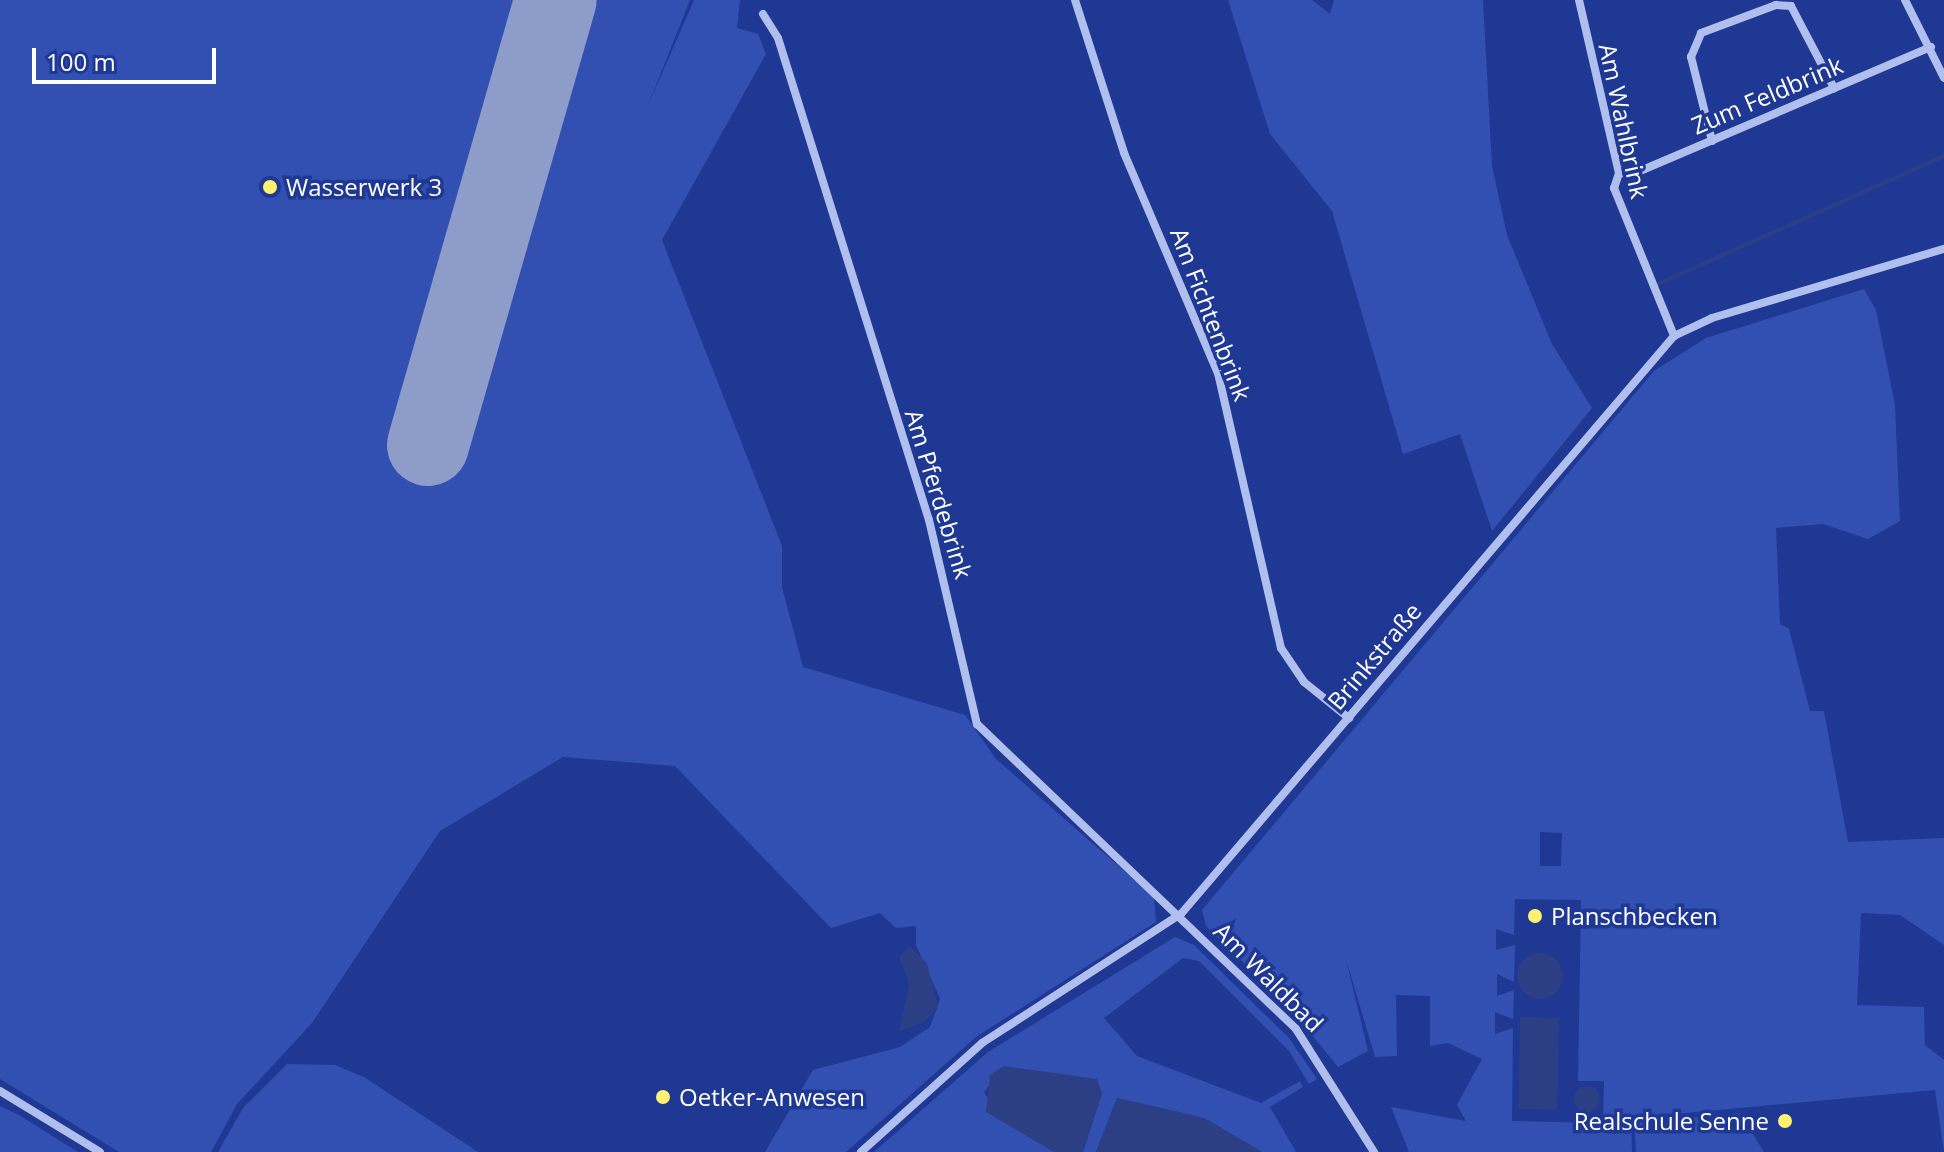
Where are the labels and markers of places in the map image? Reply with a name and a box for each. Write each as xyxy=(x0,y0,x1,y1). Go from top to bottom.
place label: Wasserwerk 3 xyxy=(286,173,442,201)
marker: Wasserwerk 3 xyxy=(261,178,279,196)
place label: Planschbecken xyxy=(1551,902,1718,930)
marker: Planschbecken xyxy=(1526,907,1544,925)
place label: Oetker-Anwesen xyxy=(679,1083,865,1111)
marker: Oetker-Anwesen xyxy=(654,1088,672,1106)
place label: Realschule Senne xyxy=(1574,1107,1769,1135)
marker: Realschule Senne xyxy=(1776,1112,1794,1130)

